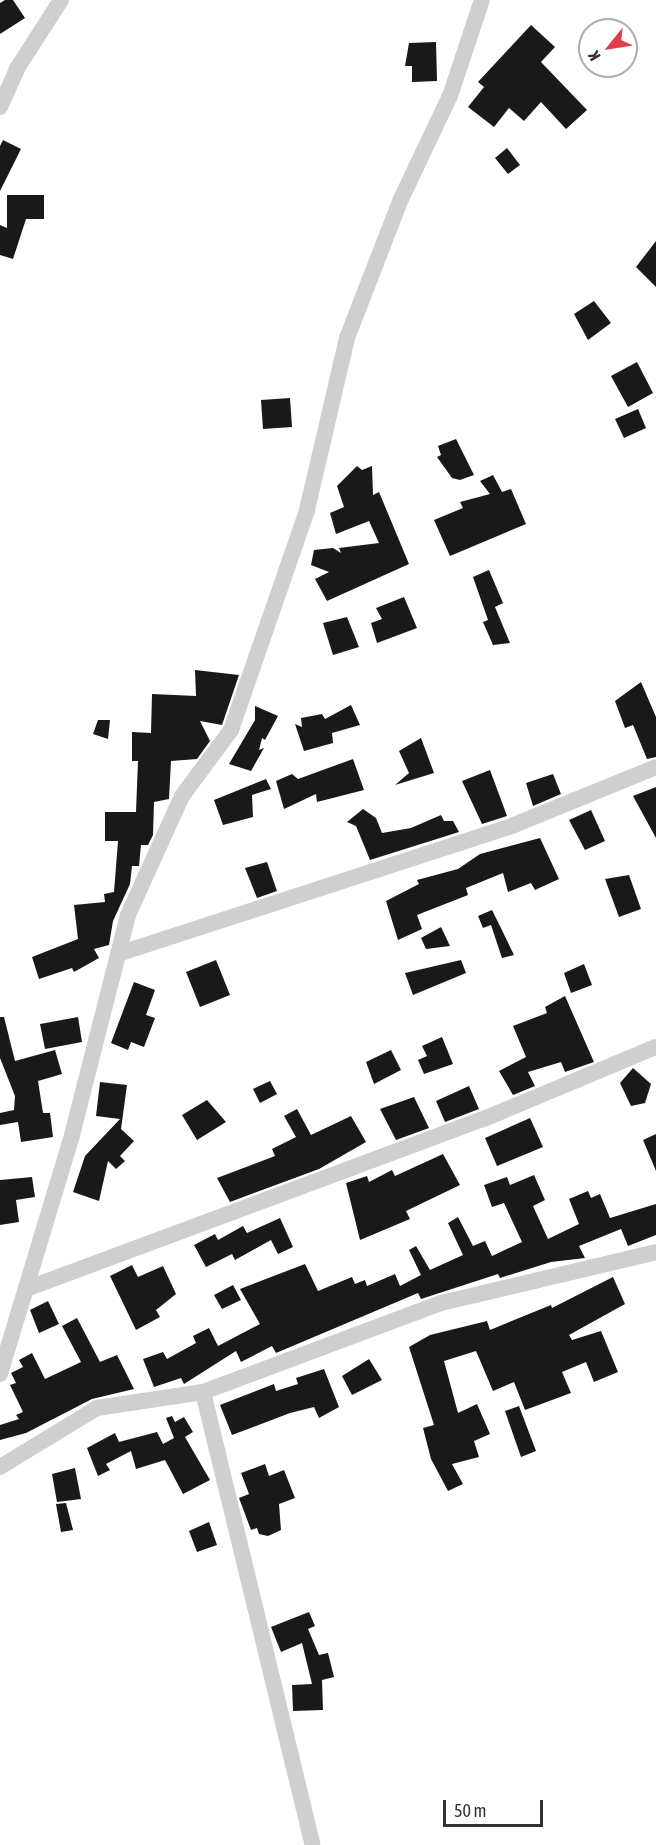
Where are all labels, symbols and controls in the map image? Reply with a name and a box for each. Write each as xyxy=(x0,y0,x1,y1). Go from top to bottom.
north arrow xyxy=(578,18,638,78)
text: K xyxy=(584,48,604,64)
scale bar xyxy=(446,1788,546,1826)
text: 50 m xyxy=(454,1800,486,1821)

